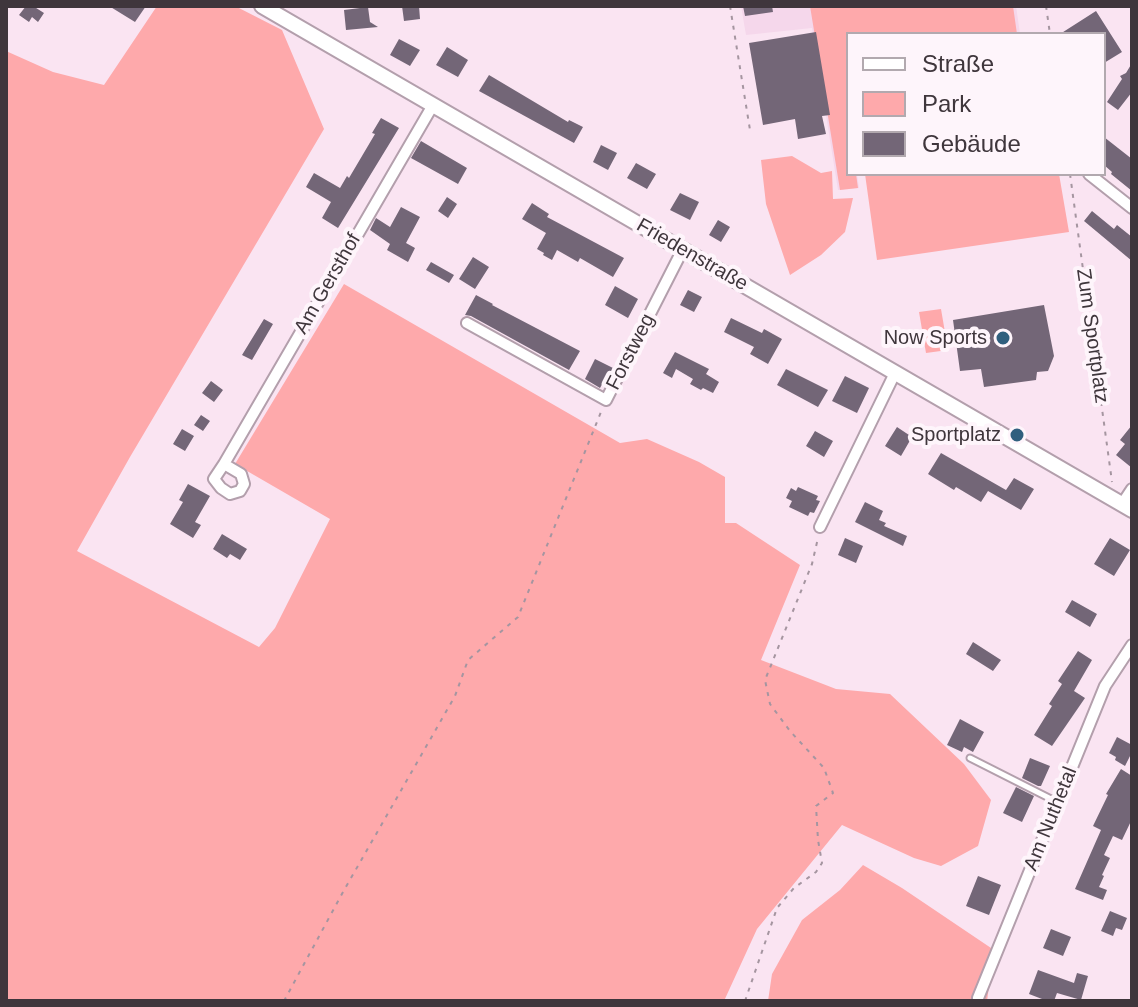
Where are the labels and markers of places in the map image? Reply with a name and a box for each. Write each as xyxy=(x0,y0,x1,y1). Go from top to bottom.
place label: Now Sports xyxy=(884,326,987,350)
marker: Now Sports xyxy=(994,329,1012,347)
place label: Sportplatz xyxy=(911,423,1001,447)
marker: Sportplatz xyxy=(1008,426,1026,444)

